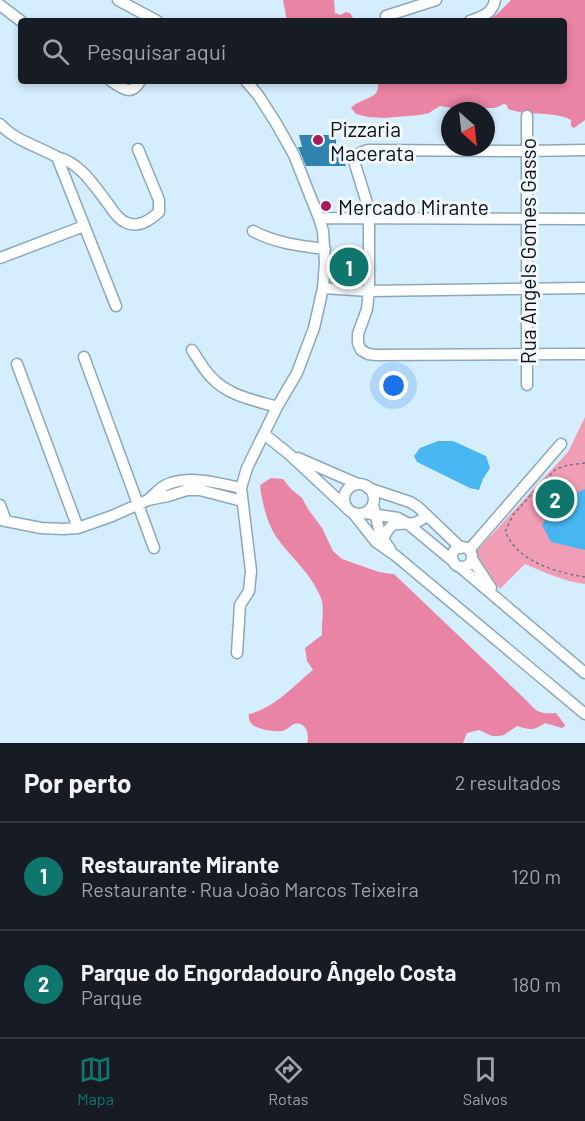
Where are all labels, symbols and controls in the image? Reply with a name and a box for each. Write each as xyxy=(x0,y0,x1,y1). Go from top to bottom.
search box xyxy=(18,18,567,84)
icon: search xyxy=(39,35,72,68)
text: Pesquisar aqui xyxy=(87,38,226,64)
north arrow xyxy=(441,102,495,156)
place label: Pizzaria Macerata xyxy=(330,116,414,165)
marker: Pizzaria Macerata xyxy=(311,133,325,147)
street label: Rua Angels Gomes Gasso xyxy=(515,138,540,364)
place label: Mercado Mirante xyxy=(338,194,489,219)
marker: Mercado Mirante xyxy=(319,199,333,213)
pin: 1 xyxy=(330,244,368,290)
your location xyxy=(379,371,408,400)
pin: 2 xyxy=(536,476,574,522)
text: Por perto xyxy=(24,767,132,798)
text: 2 resultados xyxy=(455,770,561,794)
text: Restaurante Mirante xyxy=(81,851,279,877)
text: 1 xyxy=(40,864,47,888)
text: 120 m xyxy=(511,864,561,888)
text: Restaurante · Rua João Marcos Teixeira xyxy=(81,877,419,901)
text: Parque do Engordadouro Ângelo Costa xyxy=(81,959,456,985)
text: 2 xyxy=(38,972,49,996)
text: 180 m xyxy=(512,972,561,996)
text: Parque xyxy=(81,985,142,1009)
tab: Mapa xyxy=(77,1053,114,1108)
tab: Rotas xyxy=(268,1053,308,1108)
tab: Salvos xyxy=(463,1053,508,1108)

